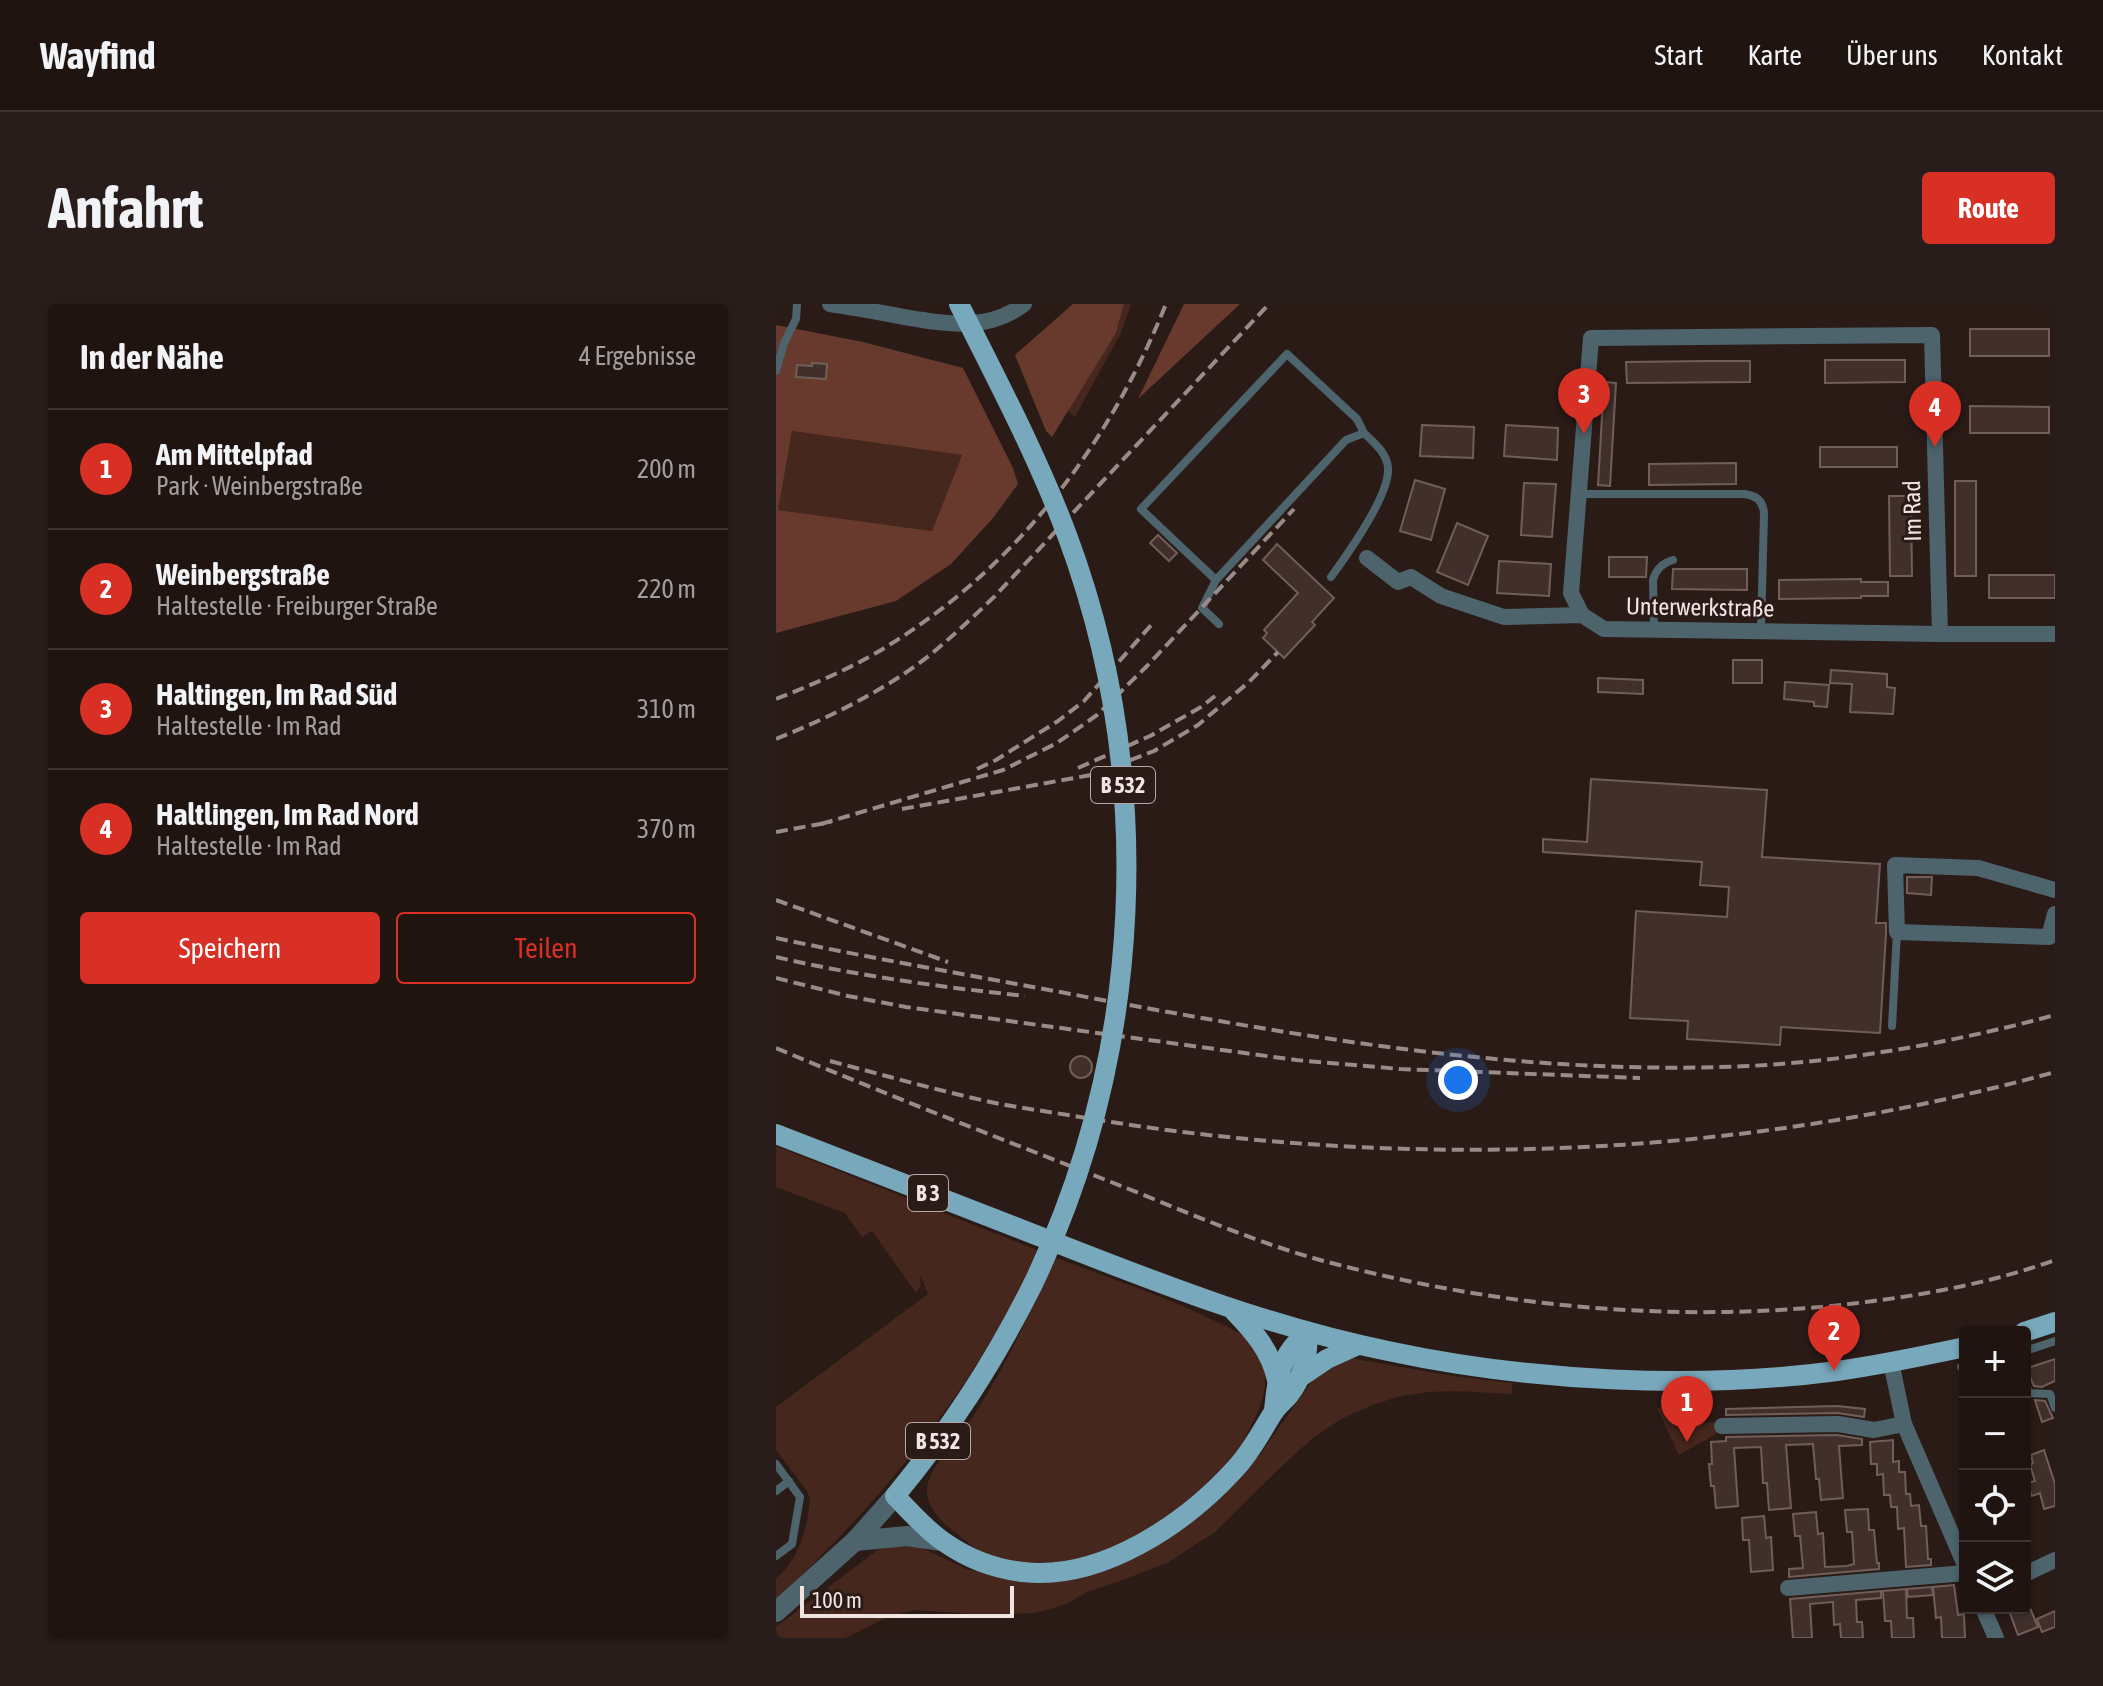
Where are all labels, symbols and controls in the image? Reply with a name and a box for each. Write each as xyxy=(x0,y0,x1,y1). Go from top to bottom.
text: Wayfind xyxy=(40,34,155,77)
text: Start xyxy=(1654,39,1703,71)
text: Karte xyxy=(1747,39,1802,71)
text: Über uns xyxy=(1846,39,1938,71)
text: Kontakt xyxy=(1982,39,2063,71)
button: Route xyxy=(1922,172,2055,244)
text: Anfahrt xyxy=(48,176,203,240)
text: In der Nähe xyxy=(80,337,224,376)
text: 4 Ergebnisse xyxy=(579,341,696,371)
pin: 3 xyxy=(1558,368,1610,434)
pin: 4 xyxy=(1909,381,1961,447)
text: Am Mittelpfad xyxy=(156,437,313,471)
text: 1 xyxy=(100,454,112,484)
text: 200 m xyxy=(637,454,696,484)
text: Park · Weinbergstraße xyxy=(156,471,363,501)
street label: Im Rad xyxy=(1898,480,1926,542)
text: Weinbergstraße xyxy=(156,557,330,591)
text: 2 xyxy=(100,574,112,604)
text: 220 m xyxy=(637,574,696,604)
text: Haltestelle · Freiburger Straße xyxy=(156,591,438,621)
street label: Unterwerkstraße xyxy=(1626,592,1774,622)
text: Haltingen, Im Rad Süd xyxy=(156,677,397,711)
text: 3 xyxy=(100,694,112,724)
text: 310 m xyxy=(637,694,696,724)
text: Haltestelle · Im Rad xyxy=(156,711,342,741)
road number: B 532 xyxy=(1091,767,1155,803)
text: Haltlingen, Im Rad Nord xyxy=(156,797,419,831)
text: 4 xyxy=(100,814,112,844)
text: 370 m xyxy=(637,814,696,844)
text: Haltestelle · Im Rad xyxy=(156,831,342,861)
button: Speichern xyxy=(80,912,380,984)
button: Teilen xyxy=(396,912,696,984)
your location xyxy=(1438,1060,1478,1100)
road number: B 3 xyxy=(908,1175,948,1211)
pin: 2 xyxy=(1808,1305,1860,1371)
map controls xyxy=(1959,1326,2031,1614)
button: + xyxy=(1959,1326,2031,1398)
pin: 1 xyxy=(1661,1376,1713,1442)
button: − xyxy=(1959,1398,2031,1470)
road number: B 532 xyxy=(906,1423,970,1459)
button: locate xyxy=(1959,1470,2031,1542)
button: layers xyxy=(1959,1542,2031,1614)
scale bar xyxy=(800,1582,1014,1618)
text: 100 m xyxy=(812,1587,862,1613)

